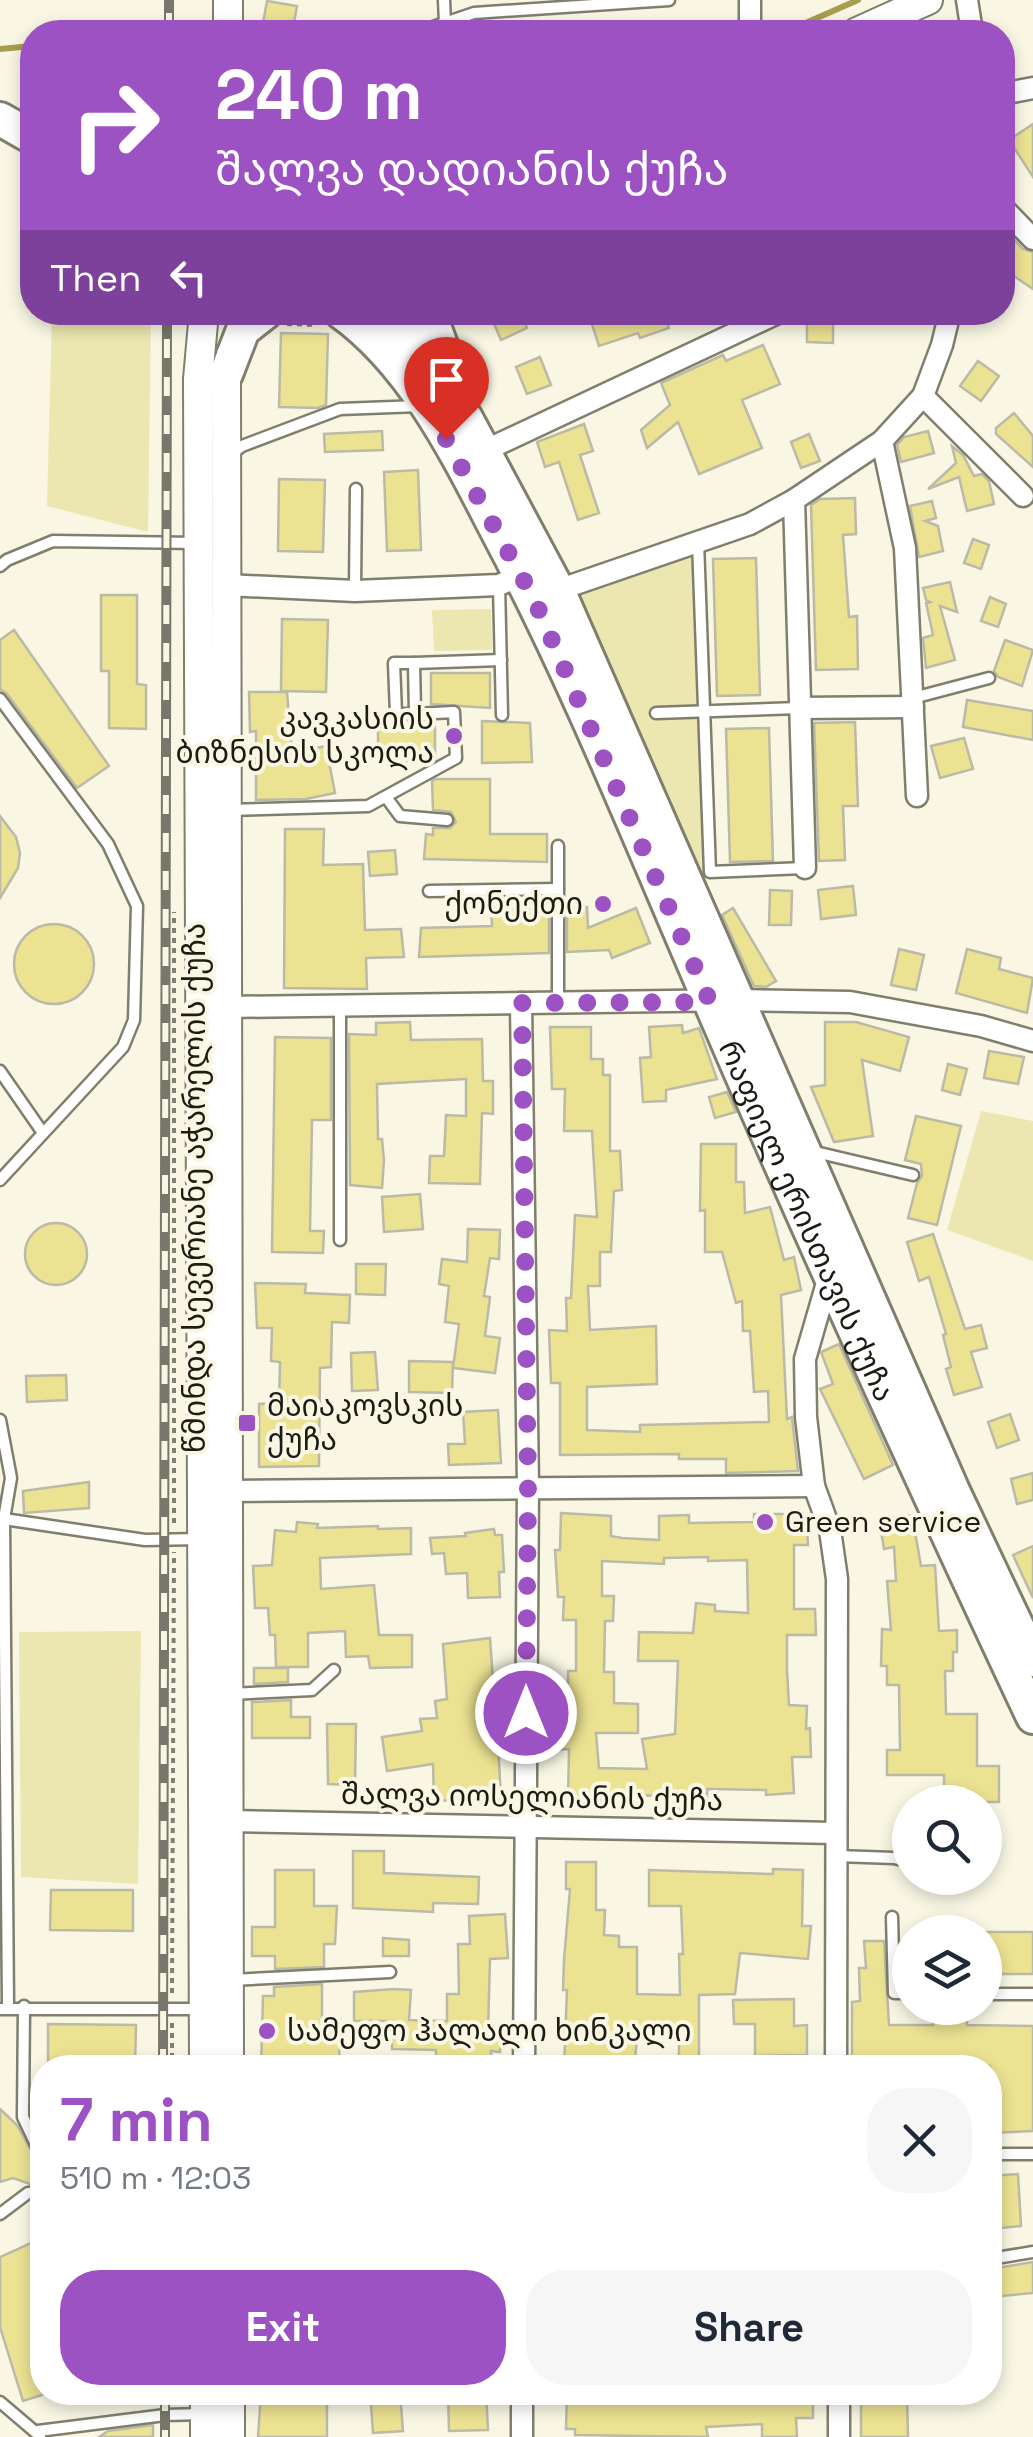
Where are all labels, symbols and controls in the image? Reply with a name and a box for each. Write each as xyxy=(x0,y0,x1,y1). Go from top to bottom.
text: 240 m xyxy=(215,50,423,139)
icon: right xyxy=(50,60,180,190)
text: შალვა დადიანის ქუჩა xyxy=(215,141,729,198)
icon: left xyxy=(161,250,216,305)
text: Then xyxy=(50,254,141,302)
pin xyxy=(404,337,489,440)
icon: arrive xyxy=(419,352,474,407)
place label: კავკასიის ბიზნესის სკოლა xyxy=(176,699,434,772)
marker: კავკასიის ბიზნესის სკოლა xyxy=(443,725,465,747)
place label: ქონექთი xyxy=(444,884,583,923)
marker: ქონექთი xyxy=(592,893,614,915)
street label: წმინდა სევერიანე აჭარელის ქუჩა xyxy=(175,923,214,1453)
street label: რაფიელ ერისთავის ქუჩა xyxy=(710,1034,904,1408)
place label: მაიაკოვსკის ქუჩა xyxy=(267,1386,463,1459)
marker: მაიაკოვსკის ქუჩა xyxy=(236,1412,258,1434)
place label: Green service xyxy=(785,1502,981,1541)
marker: Green service xyxy=(754,1511,776,1533)
position arrow xyxy=(474,1661,578,1765)
street label: შალვა იოსელიანის ქუჩა xyxy=(341,1774,723,1819)
map controls xyxy=(892,1785,1002,2025)
button: search xyxy=(892,1785,1002,1895)
button: layers xyxy=(892,1915,1002,2025)
place label: სამეფო ჰალალი ხინკალი xyxy=(287,2011,692,2050)
marker: სამეფო ჰალალი ხინკალი xyxy=(256,2020,278,2042)
text: 7 min xyxy=(60,2082,213,2159)
button: close xyxy=(867,2088,972,2193)
text: 510 m · 12:03 xyxy=(60,2158,251,2198)
button: Exit xyxy=(60,2270,506,2385)
button: Share xyxy=(526,2270,972,2385)

